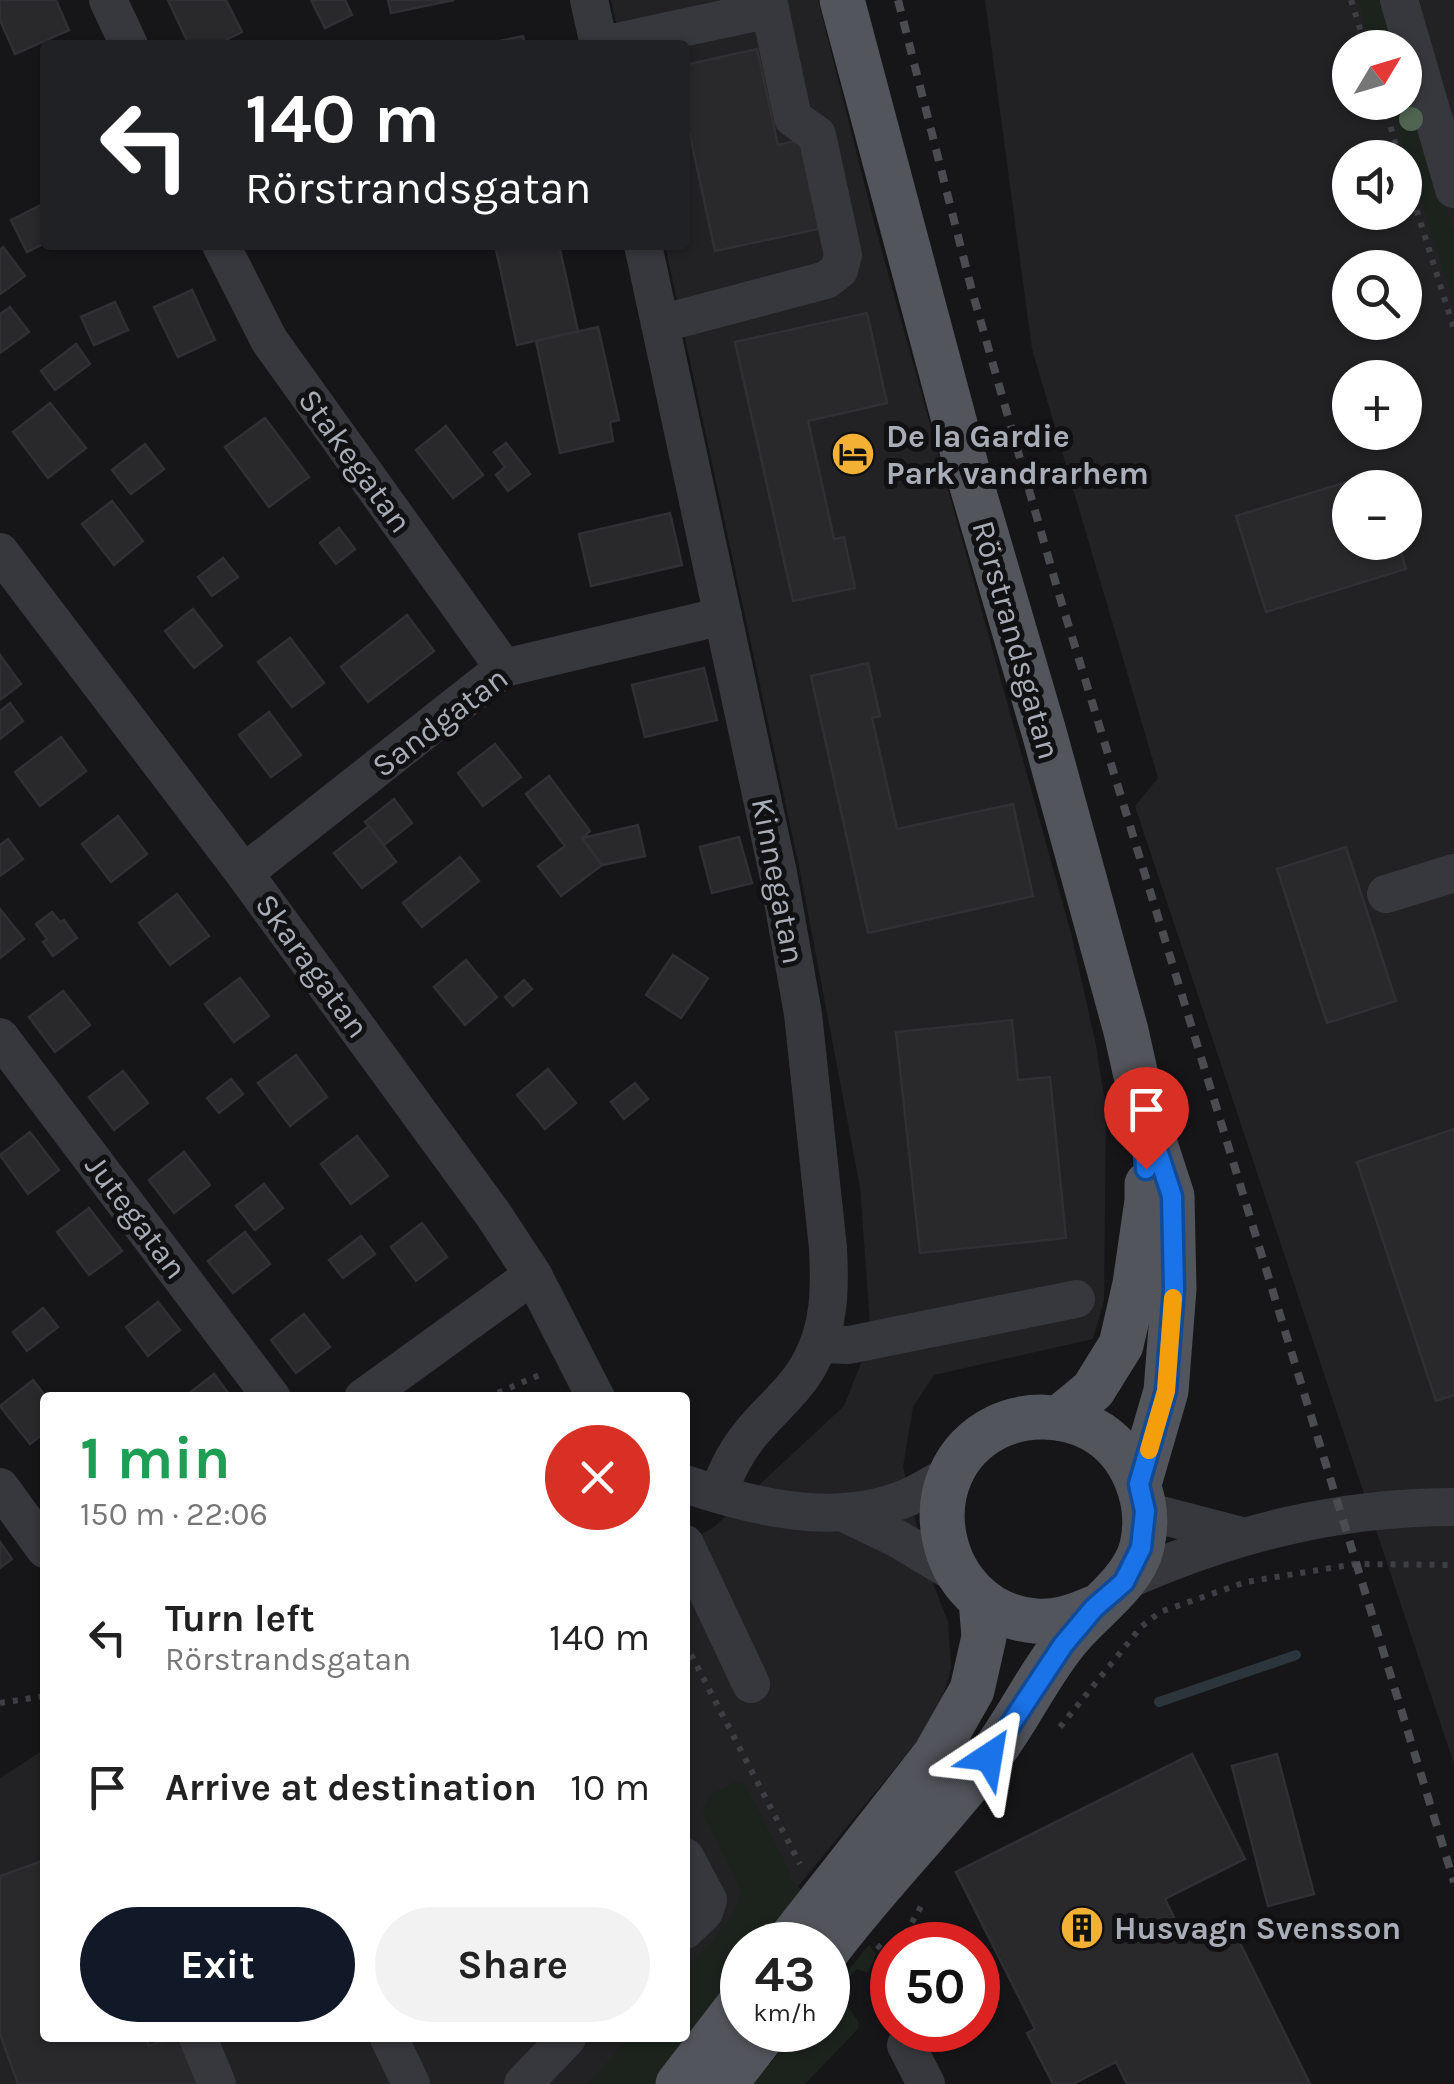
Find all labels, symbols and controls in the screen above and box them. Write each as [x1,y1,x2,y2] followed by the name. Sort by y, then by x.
[1332,30,1422,120] north arrow
[1332,30,1422,560] map controls
[245,78,440,160] text: 140 m
[80,80,210,210] icon: left
[1332,140,1422,230] button: sound
[245,162,592,214] text: Rörstrandsgatan
[1332,250,1422,340] button: search
[1332,360,1422,450] button: +
[291,382,419,540] street label: Stakegatan
[886,418,1149,492] place label: De la Gardie Park vandrarhem
[830,431,876,477] hotel icon: De la Gardie Park vandrarhem
[1332,470,1422,560] button: −
[964,516,1068,764] street label: Rörstrandsgatan
[365,659,515,785] street label: Sandgatan
[744,795,812,967] street label: Kinnegatan
[247,887,377,1045] street label: Skaragatan
[1104,1067,1189,1170] pin
[1119,1082,1174,1137] icon: arrive
[77,1148,195,1286] street label: Jutegatan
[80,1423,231,1493] text: 1 min
[545,1425,650,1530] button: close
[80,1496,268,1533] text: 150 m · 22:06
[165,1596,315,1641] text: Turn left
[80,1610,135,1665] icon: left
[549,1615,650,1660] text: 140 m
[165,1641,411,1678] text: Rörstrandsgatan
[937,1705,1041,1809] position arrow
[80,1760,135,1815] icon: arrive
[165,1765,537,1810] text: Arrive at destination
[570,1765,650,1810] text: 10 m
[1059,1905,1105,1951] building icon: Husvagn Svensson
[80,1907,355,2022] button: Exit
[375,1907,650,2022] button: Share
[1114,1910,1401,1947] place label: Husvagn Svensson
[870,1922,1000,2052] speed limit sign: 50
[755,1945,815,2004] text: 43
[753,1998,817,2027] text: km/h

